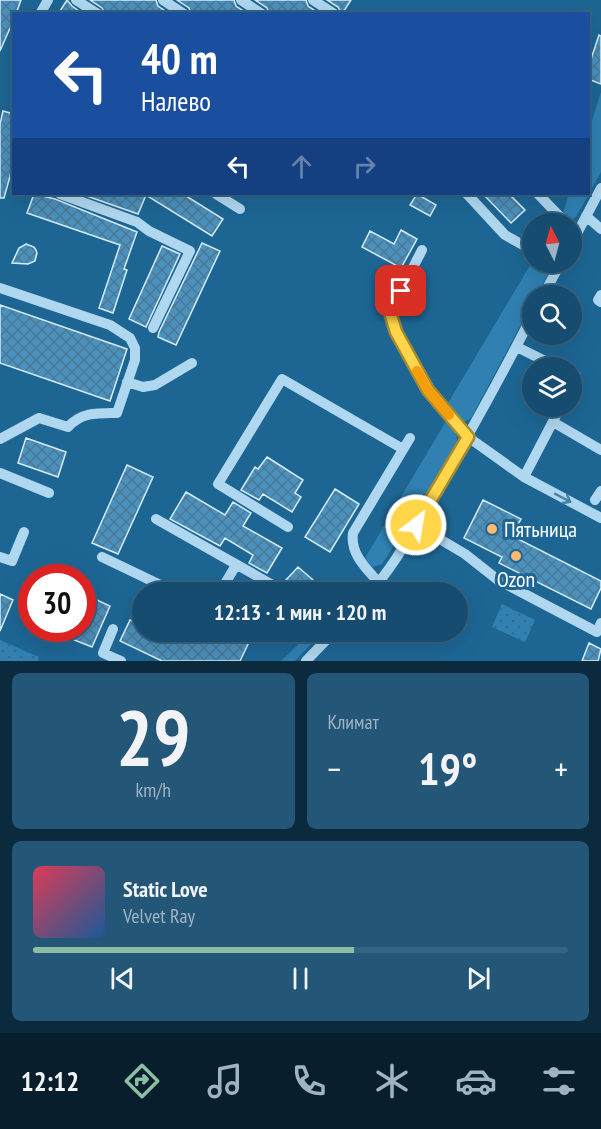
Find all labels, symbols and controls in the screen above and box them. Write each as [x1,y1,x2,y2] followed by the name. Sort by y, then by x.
[141,31,218,86] text: 40 m
[42,36,120,114] icon: left
[141,84,211,118] text: Налево
[222,150,255,183] icon: left
[285,150,318,183] icon: ahead
[348,150,381,183] icon: right
[522,213,582,273] north arrow
[522,213,582,417] map controls
[375,265,426,316] pin
[384,274,417,307] icon: arrive
[522,285,582,345] button: search
[522,357,582,417] button: layers
[384,493,448,557] position arrow
[553,493,571,504] one-way arrow
[504,515,577,543] place label: Пятьница
[485,522,499,536] marker: Пятьница
[509,549,523,563] marker: Ozon
[18,564,96,642] speed limit sign: 30
[497,565,535,593] place label: Ozon
[214,598,386,626] text: 12:13 · 1 мин · 120 m
[116,687,191,788] text: 29
[328,709,379,735] text: Климат
[418,739,477,797] text: 19°
[328,747,341,790] text: −
[554,747,568,790] text: +
[136,777,171,803] text: km/h
[123,875,208,903] text: Static Love
[123,903,195,929] text: Velvet Ray
[106,962,139,995] icon: previous
[284,962,317,995] icon: pause
[462,962,495,995] icon: next
[121,1060,163,1102] icon: directions
[204,1060,246,1102] icon: music
[288,1060,330,1102] icon: phone
[371,1060,413,1102] icon: climate
[455,1060,497,1102] icon: car
[538,1060,580,1102] icon: filters
[21,1064,79,1098] text: 12:12

